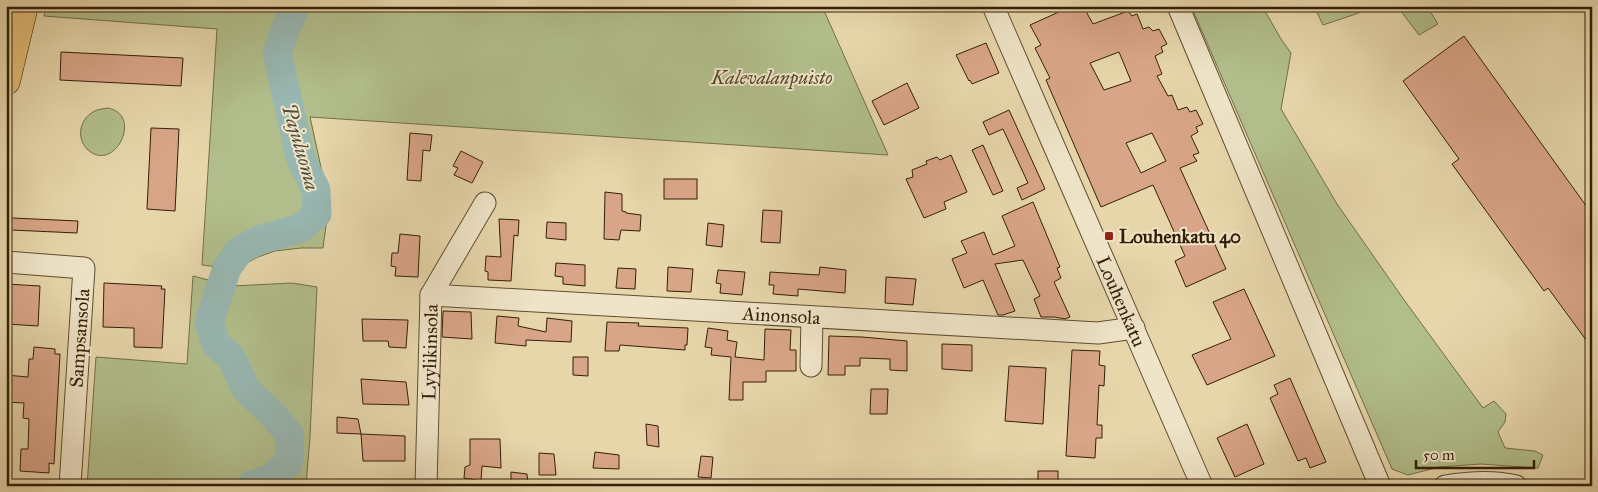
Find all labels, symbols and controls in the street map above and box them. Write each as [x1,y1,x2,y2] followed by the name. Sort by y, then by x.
[711,66,832,90] park label: Kalevalanpuisto
[277,101,325,193] water label: Pajuluoma
[1119,225,1241,249] place label: Louhenkatu 40
[1103,230,1115,242] marker: Louhenkatu 40
[1091,253,1151,350] street label: Louhenkatu
[65,287,95,388] street label: Sampsansola
[741,302,822,329] street label: Ainonsola
[417,303,443,400] street label: Lyylikinsola
[1416,437,1533,469] scale bar
[1423,446,1455,464] text: 50 m

